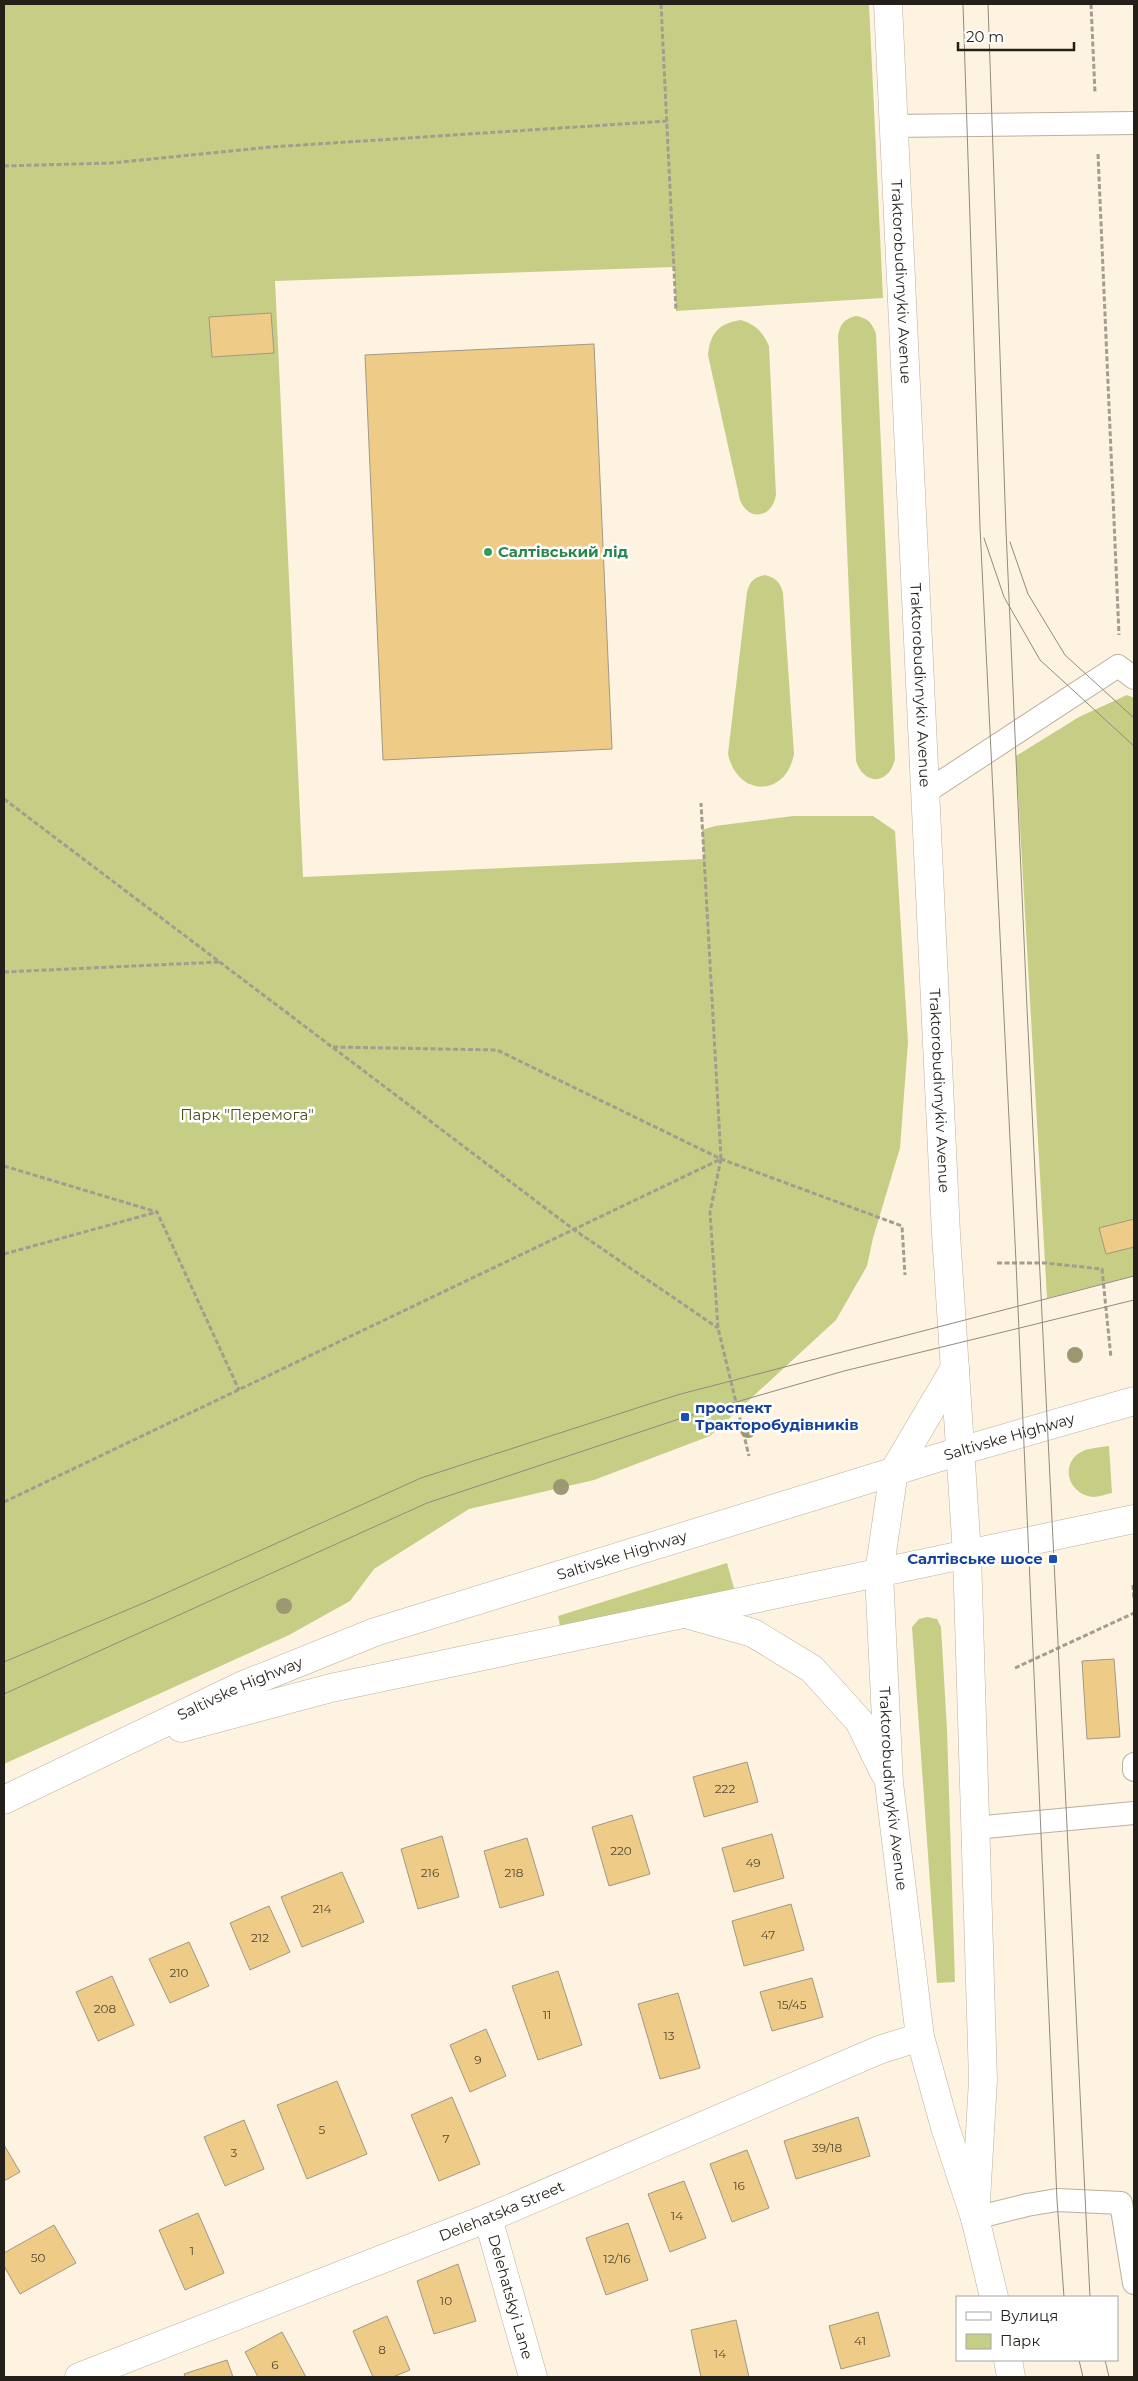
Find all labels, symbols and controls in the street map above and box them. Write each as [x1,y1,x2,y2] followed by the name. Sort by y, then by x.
[958,20,1074,52] scale bar
[966,27,1004,46] text: 20 m
[887,179,916,384] street label: Traktorobudivnykiv Avenue
[498,542,629,561] place label: Салтівський лід
[482,546,494,558] marker: Салтівський лід
[906,583,935,788] street label: Traktorobudivnykiv Avenue
[925,988,954,1193] street label: Traktorobudivnykiv Avenue
[180,1105,314,1124] park label: Парк "Перемога"
[695,1398,859,1434] place label: проспект Тракторобудівників
[941,1408,1078,1464] street label: Saltivske Highway
[679,1411,691,1423] marker: проспект Тракторобудівників
[554,1526,690,1584] street label: Saltivske Highway
[907,1549,1043,1568] place label: Салтівське шосе
[1047,1553,1059,1565] marker: Салтівське шосе
[174,1652,306,1724] street label: Saltivske Highway
[875,1686,912,1891] street label: Traktorobudivnykiv Avenue
[715,1781,735,1796] house number: 222
[610,1843,632,1858] house number: 220
[745,1855,761,1870] house number: 49
[421,1865,439,1880] house number: 216
[505,1865,524,1880] house number: 218
[312,1901,332,1916] house number: 214
[761,1927,775,1942] house number: 47
[251,1930,269,1945] house number: 212
[169,1965,189,1980] house number: 210
[777,1997,807,2012] house number: 15/45
[94,2001,117,2016] house number: 208
[543,2007,551,2022] house number: 11
[663,2028,675,2043] house number: 13
[474,2052,482,2067] house number: 9
[319,2122,326,2137] house number: 5
[442,2131,450,2146] house number: 7
[812,2140,842,2155] house number: 39/18
[231,2145,238,2160] house number: 3
[436,2176,567,2245] street label: Delehatska Street
[733,2178,745,2193] house number: 16
[671,2208,683,2223] house number: 14
[484,2232,537,2361] street label: Delehatskyi Lane
[190,2243,194,2258] house number: 1
[31,2250,45,2265] house number: 50
[603,2251,631,2266] house number: 12/16
[440,2293,452,2308] house number: 10
[956,2296,1118,2361] legend
[1000,2306,1058,2325] text: Вулиця
[1000,2331,1040,2350] text: Парк
[854,2333,866,2348] house number: 41
[378,2342,386,2357] house number: 8
[714,2346,726,2361] house number: 14
[271,2357,279,2372] house number: 6

